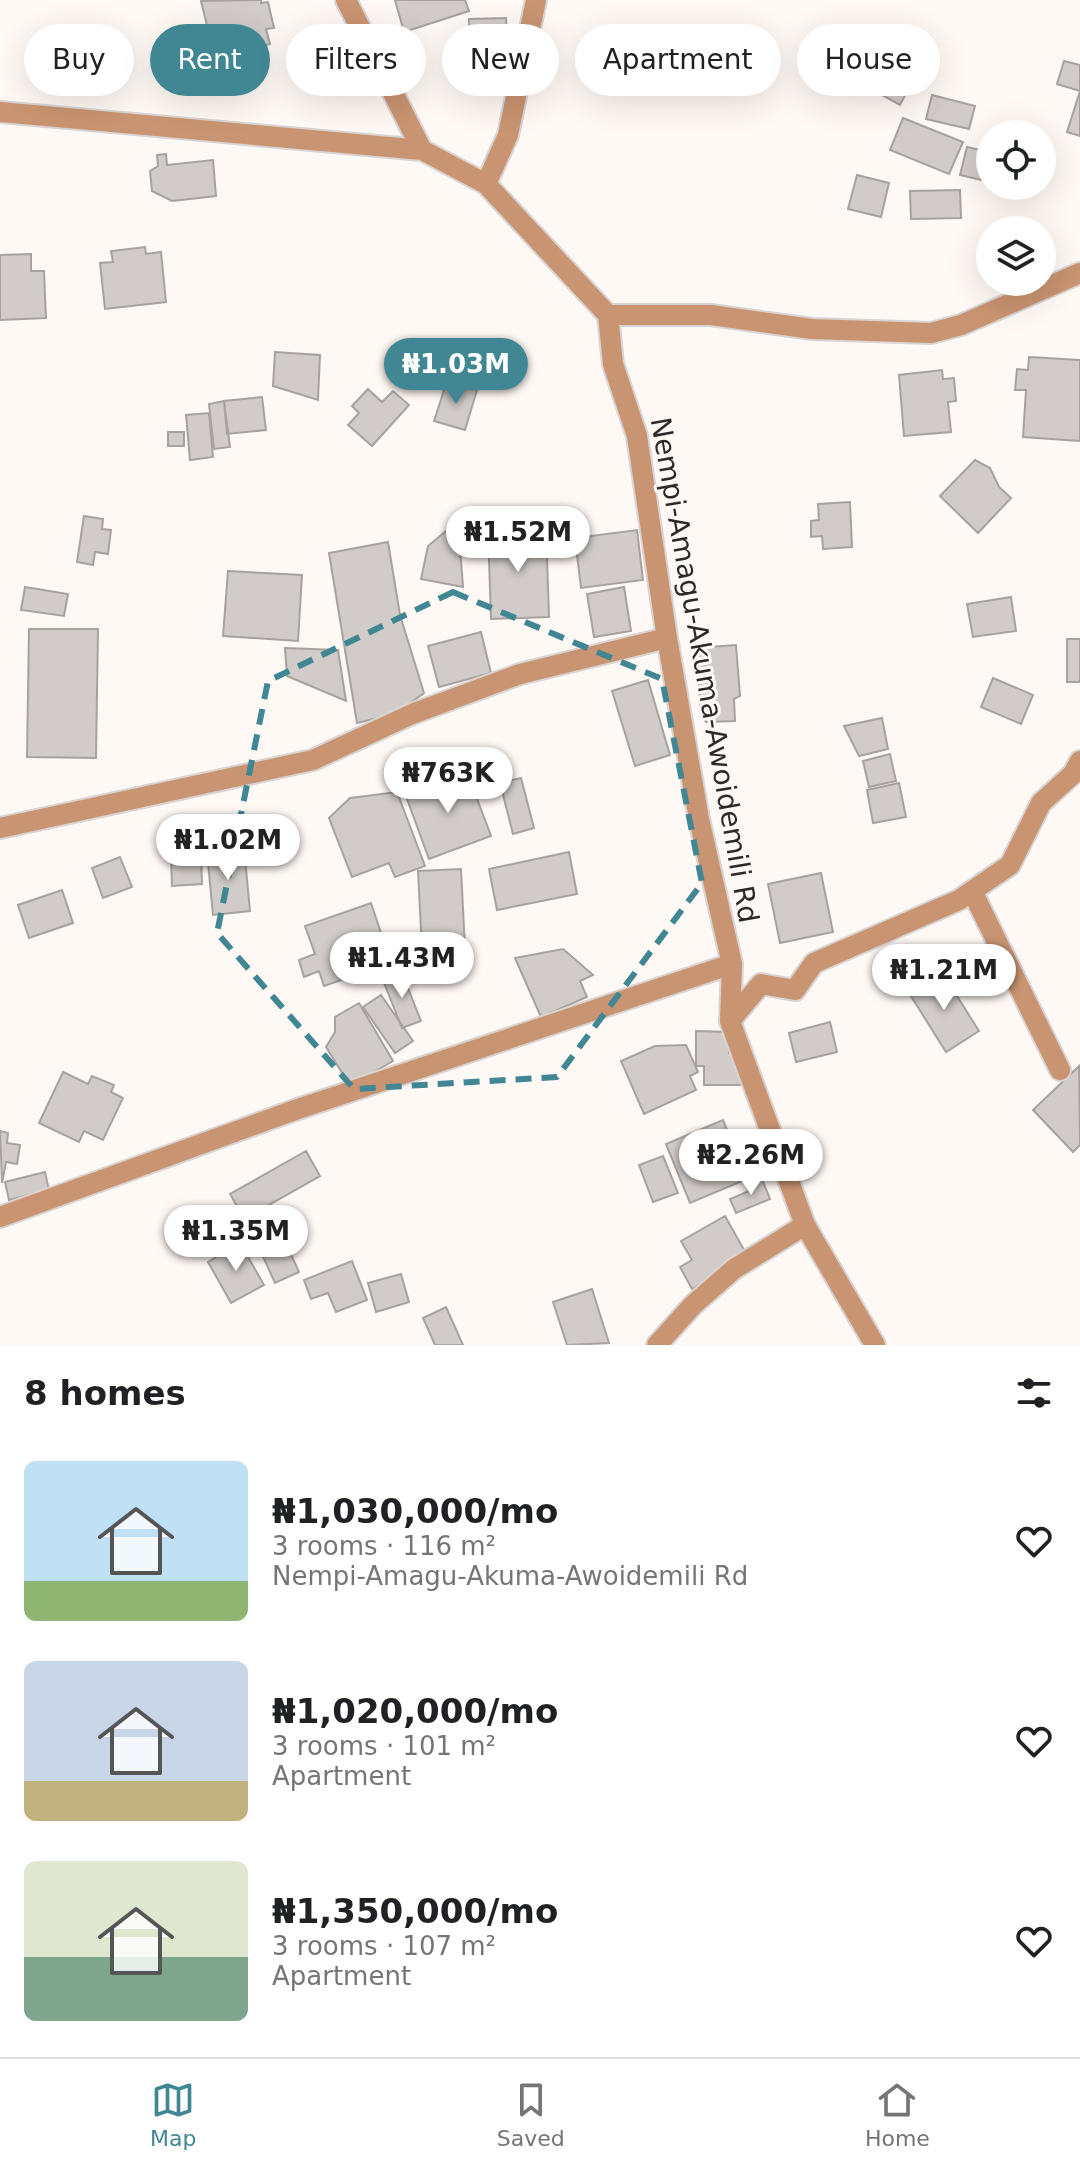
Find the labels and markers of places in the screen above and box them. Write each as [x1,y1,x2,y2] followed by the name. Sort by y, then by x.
[391,338,521,406] pin: ₦1.03M
[453,506,583,574] pin: ₦1.52M
[392,747,504,815] pin: ₦763K
[163,814,293,882] pin: ₦1.02M
[337,932,467,1000] pin: ₦1.43M
[879,944,1009,1012] pin: ₦1.21M
[686,1129,816,1197] pin: ₦2.26M
[171,1205,301,1273] pin: ₦1.35M

